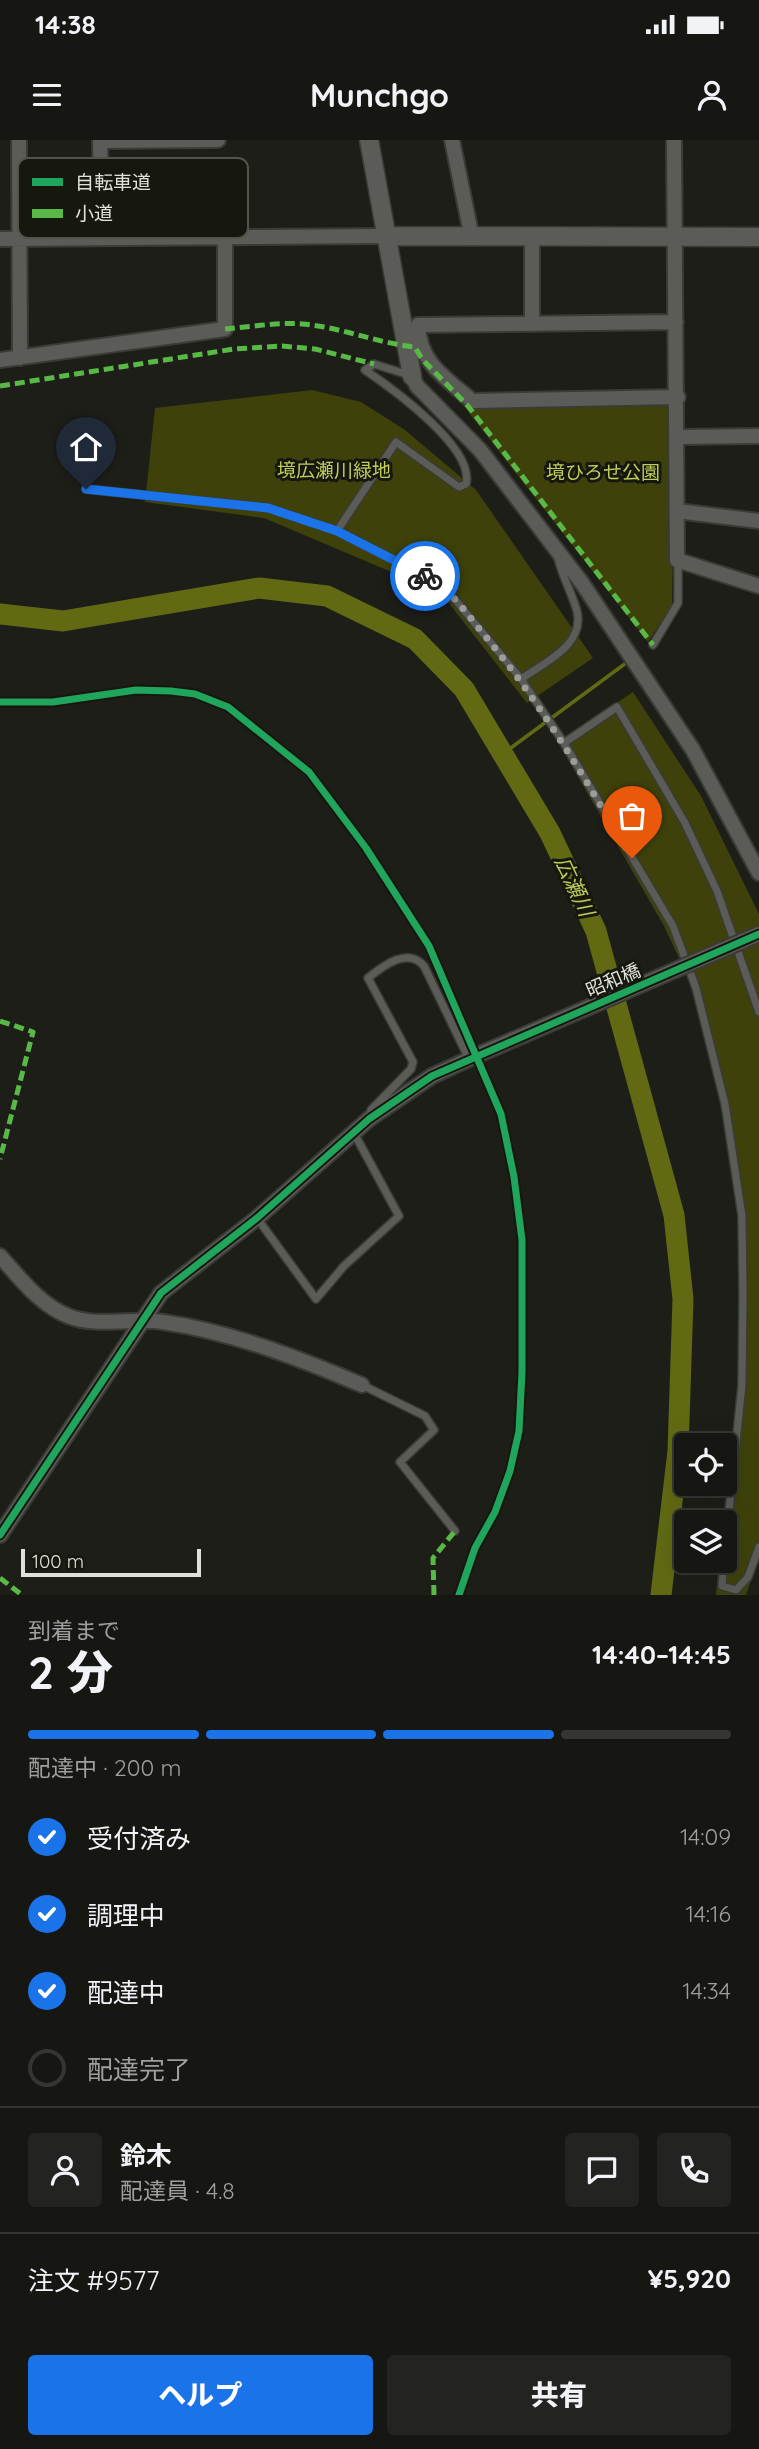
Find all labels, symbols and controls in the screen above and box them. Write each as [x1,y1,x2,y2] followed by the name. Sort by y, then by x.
[35,8,96,41] text: 14:38
[310,75,449,115] text: Munchgo
[28,76,66,114] icon: menu
[693,76,731,114] icon: person
[18,158,248,238] legend
[75,170,151,194] text: 自転車道
[75,201,113,225] text: 小道
[56,417,116,489] pin
[67,428,105,466] icon: home
[277,458,391,482] park label: 境広瀬川緑地
[546,460,660,484] park label: 境ひろせ公園
[390,541,460,611] courier
[406,557,444,595] icon: bike
[602,786,662,858] pin
[613,797,651,835] icon: bag
[550,852,601,922] water label: 広瀬川
[582,958,644,1002] street label: 昭和橋
[674,1433,737,1573] map controls
[674,1433,737,1496] button: locate
[674,1510,737,1573] button: layers
[21,1546,201,1578] scale bar
[32,1549,84,1573] text: 100 m
[28,1616,120,1645] text: 到着まで
[592,1638,731,1671] text: 14:40–14:45
[28,1643,113,1701] text: 2 分
[28,1753,181,1782] text: 配達中 · 200 m
[28,1818,66,1856] icon: check
[87,1822,191,1855] text: 受付済み
[680,1822,731,1851] text: 14:09
[28,1895,66,1933] icon: check
[87,1899,165,1932] text: 調理中
[686,1899,731,1928] text: 14:16
[28,1972,66,2010] icon: check
[87,1976,165,2009] text: 配達中
[682,1976,731,2005] text: 14:34
[87,2053,191,2086] text: 配達完了
[28,2133,102,2207] button: person
[565,2133,639,2207] button: chat
[657,2133,731,2207] button: phone
[120,2139,172,2172] text: 鈴木
[120,2176,235,2205] text: 配達員 · 4.8
[648,2262,731,2295] text: ¥5,920
[28,2264,159,2297] text: 注文 #9577
[28,2355,373,2435] button: ヘルプ
[387,2355,731,2435] button: 共有

